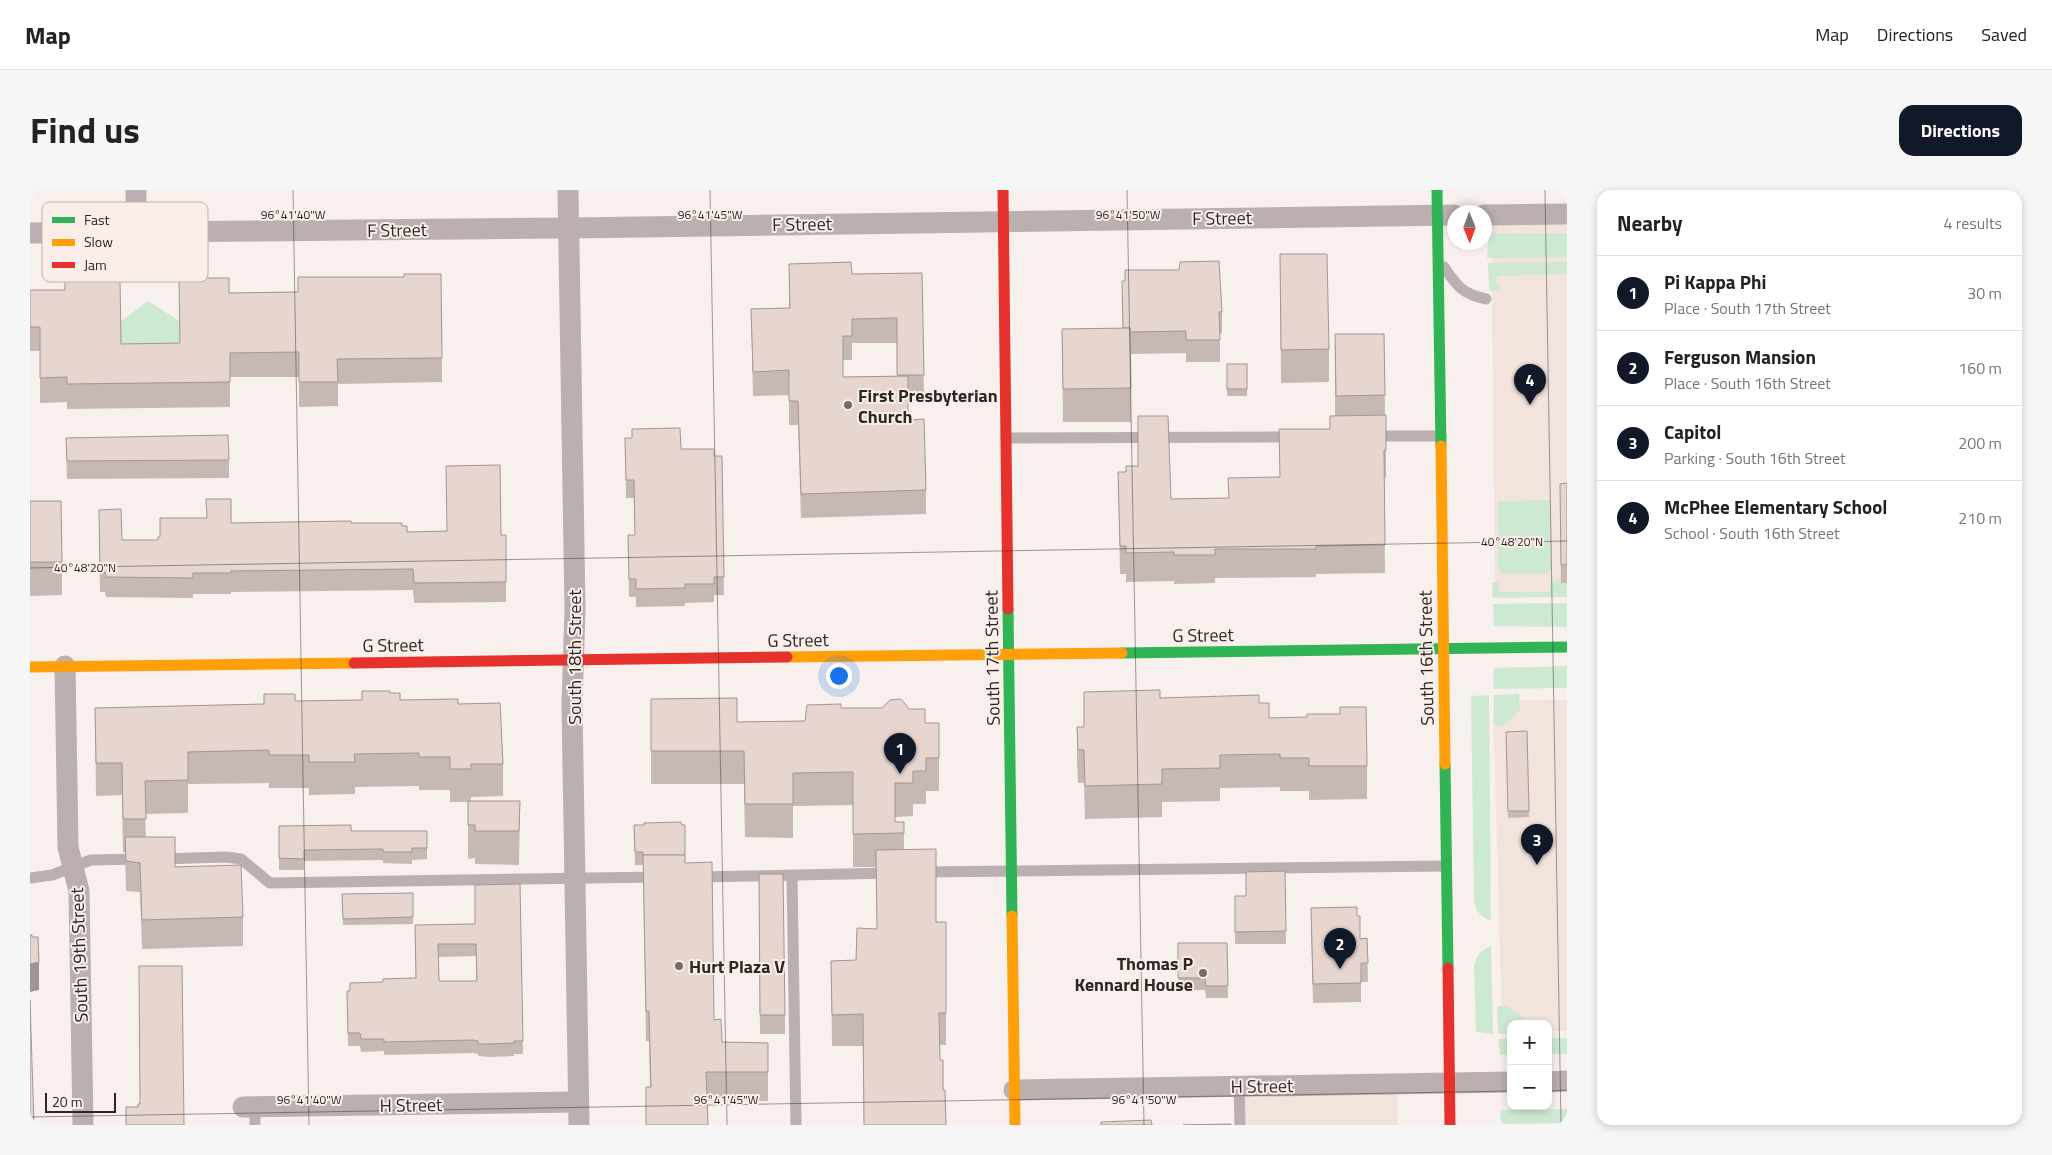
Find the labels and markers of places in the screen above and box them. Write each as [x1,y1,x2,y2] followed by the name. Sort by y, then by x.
[1514,364,1546,405] pin: 4
[858,382,998,430] place label: First Presbyterian Church
[842,399,854,411] marker: First Presbyterian Church
[884,733,916,774] pin: 1
[1521,824,1553,865] pin: 3
[1324,928,1356,969] pin: 2
[1075,950,1193,998] place label: Thomas P Kennard House
[689,953,785,980] place label: Hurt Plaza V
[673,960,685,972] marker: Hurt Plaza V
[1197,967,1209,979] marker: Thomas P Kennard House

